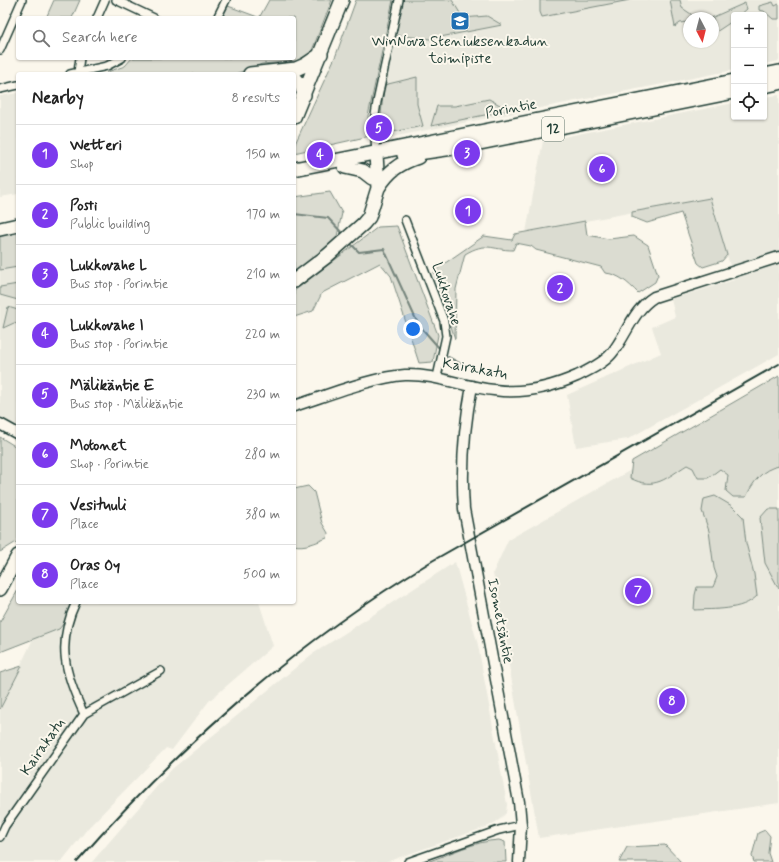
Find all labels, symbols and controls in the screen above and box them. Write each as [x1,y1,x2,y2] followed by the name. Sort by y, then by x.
[449,10,471,32] school or university icon: WinNova Steniuksenkadun toimipiste
[683,12,719,48] north arrow
[731,12,767,120] map controls
[731,12,767,48] button: +
[16,16,296,60] search box
[30,27,52,49] icon: search
[62,28,138,48] text: Search here
[371,32,549,69] place label: WinNova Steniuksenkadun toimipiste
[731,48,767,84] button: −
[731,84,767,120] button: locate
[32,87,84,109] text: Nearby
[232,90,280,107] text: 8 results
[484,94,538,124] street label: Porintie
[366,113,392,143] pin: 5
[542,117,564,141] road number: 12
[70,136,122,156] text: Wetteri
[454,138,480,168] pin: 3
[307,140,333,170] pin: 4
[42,146,48,163] text: 1
[246,146,280,163] text: 150 m
[589,154,615,184] pin: 6
[70,156,94,173] text: Shop
[70,196,97,216] text: Posti
[455,196,481,226] pin: 1
[42,206,48,223] text: 2
[246,206,280,223] text: 170 m
[70,216,150,233] text: Public building
[70,256,147,276] text: Lukkovahe L
[426,260,466,328] street label: Lukkovahe
[42,266,48,283] text: 3
[246,266,280,283] text: 210 m
[547,273,573,303] pin: 2
[70,276,168,293] text: Bus stop · Porintie
[70,316,144,336] text: Lukkovahe I
[403,319,423,339] your location
[41,326,49,343] text: 4
[245,326,280,343] text: 220 m
[70,336,168,353] text: Bus stop · Porintie
[441,353,510,385] street label: Kairakatu
[70,376,154,396] text: Mälikäntie E
[41,386,49,403] text: 5
[246,386,280,403] text: 230 m
[70,396,183,413] text: Bus stop · Mälikäntie
[70,436,127,456] text: Motonet
[42,446,48,463] text: 6
[245,446,280,463] text: 280 m
[70,456,149,473] text: Shop · Porintie
[70,496,126,516] text: Vesituuli
[41,506,49,523] text: 7
[245,506,280,523] text: 380 m
[70,516,99,533] text: Place
[70,556,120,576] text: Oras Oy
[41,566,49,583] text: 8
[243,566,280,583] text: 500 m
[70,576,99,593] text: Place
[625,576,651,606] pin: 7
[482,577,518,665] street label: Isometsäntie
[659,686,685,716] pin: 8
[16,714,70,780] street label: Kairakatu

